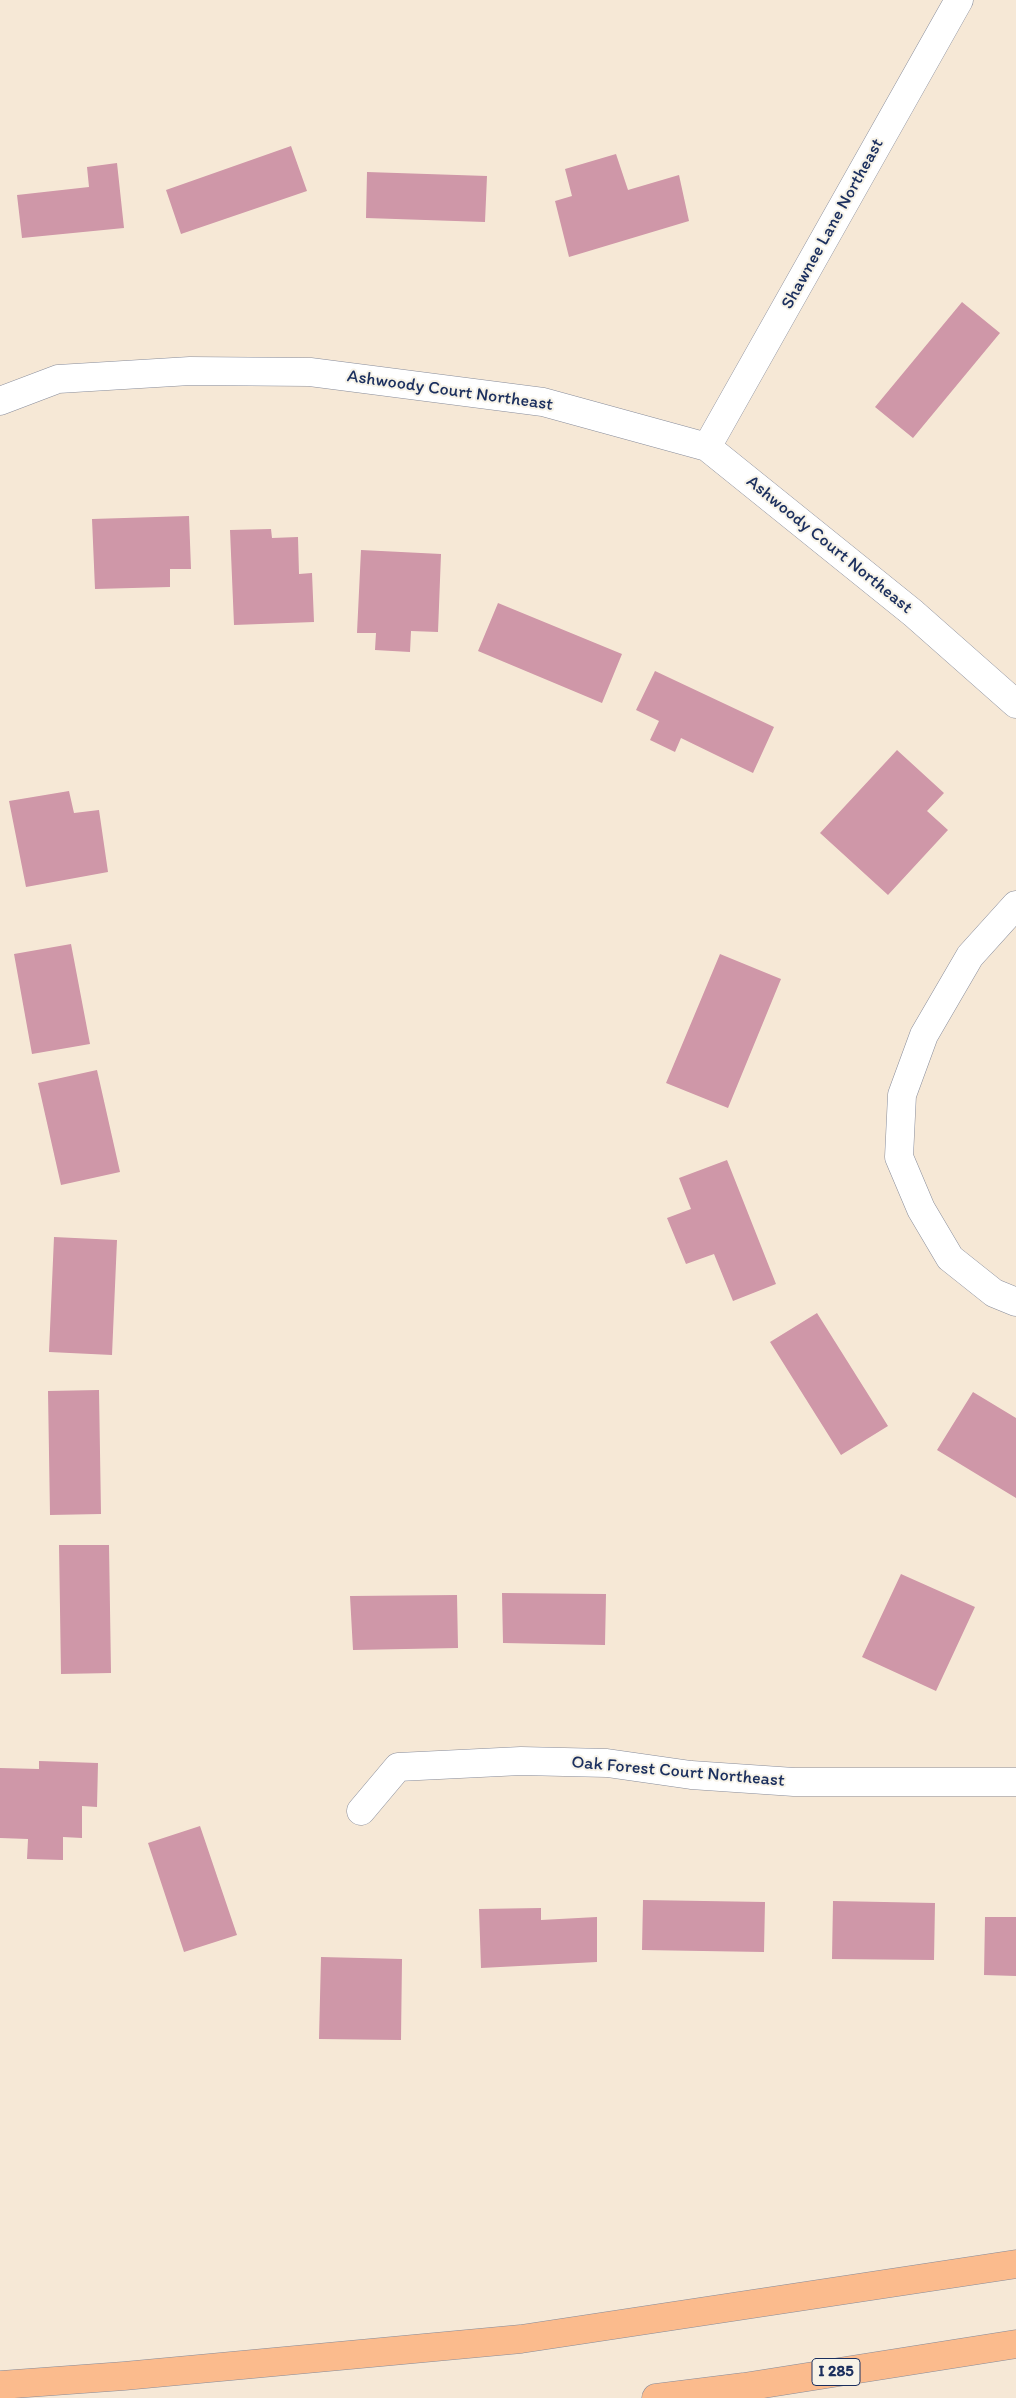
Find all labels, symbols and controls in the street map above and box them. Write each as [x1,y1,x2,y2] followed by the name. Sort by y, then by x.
[777,135,889,313] street label: Shawnee Lane Northeast
[346,366,554,416] street label: Ashwoody Court Northeast
[741,471,917,619] street label: Ashwoody Court Northeast
[570,1752,786,1792] street label: Oak Forest Court Northeast
[812,2358,860,2386] road number: I 285

